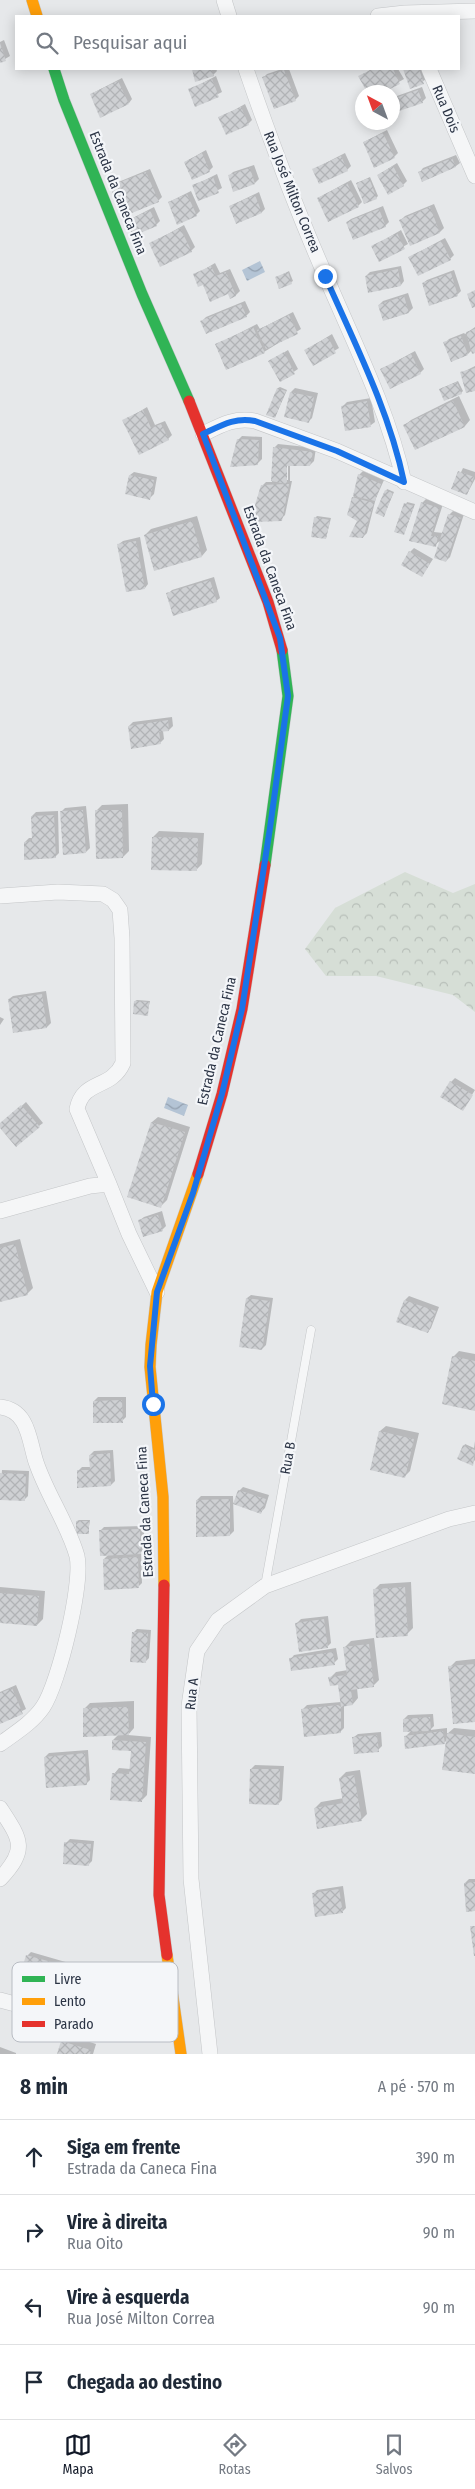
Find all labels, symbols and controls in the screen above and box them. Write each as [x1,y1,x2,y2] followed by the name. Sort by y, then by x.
[15,15,460,70] search box
[33,29,61,57] icon: search
[73,31,187,54] text: Pesquisar aqui
[428,83,464,135] street label: Rua Dois
[355,85,400,130] north arrow
[86,129,151,257] street label: Estrada da Caneca Fina
[260,129,324,255] street label: Rua José Milton Correa
[314,265,337,288] route end
[240,503,300,633] street label: Estrada da Caneca Fina
[194,975,240,1107] street label: Estrada da Caneca Fina
[142,1393,165,1416] route start
[277,1440,299,1476] street label: Rua B
[133,1446,157,1578] street label: Estrada da Caneca Fina
[182,1676,202,1711] street label: Rua A
[12,1962,178,2042] legend
[54,1971,81,1988] text: Livre
[54,1993,86,2010] text: Lento
[54,2016,94,2033] text: Parado
[20,2074,68,2100] text: 8 min
[378,2077,455,2096] text: A pé · 570 m
[67,2136,181,2159] text: Siga em frente
[20,2143,48,2171] icon: ahead
[416,2148,455,2167] text: 390 m
[67,2159,217,2178] text: Estrada da Caneca Fina
[67,2211,168,2234] text: Vire à direita
[20,2218,48,2246] icon: right
[423,2223,455,2242] text: 90 m
[67,2234,123,2253] text: Rua Oito
[67,2286,189,2309] text: Vire à esquerda
[20,2293,48,2321] icon: left
[423,2298,455,2317] text: 90 m
[67,2309,215,2328] text: Rua José Milton Correa
[20,2368,48,2396] icon: arrive
[67,2371,222,2394] text: Chegada ao destino
[63,2431,94,2478] tab: Mapa
[219,2431,251,2478] tab: Rotas
[376,2431,412,2478] tab: Salvos

